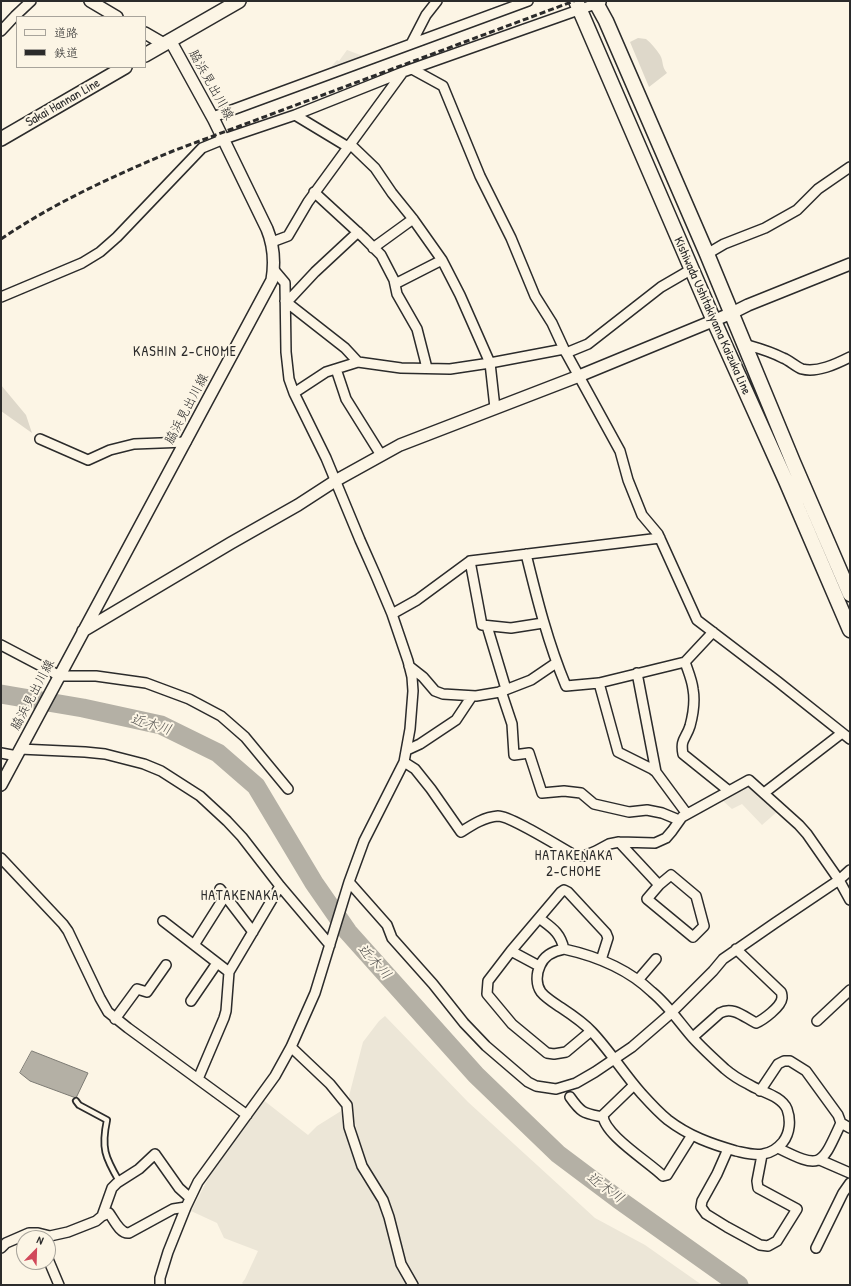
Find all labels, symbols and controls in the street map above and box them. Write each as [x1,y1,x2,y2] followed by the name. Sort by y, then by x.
[16,16,146,68] legend
[54,24,78,41] text: 道路
[54,44,78,61] text: 鉄道
[185,47,237,123] street label: 脇浜見出川線
[23,75,103,131] street label: Sakai Hannan Line
[670,235,754,397] street label: Kishiwada Ushitakiyama Kaizuka Line
[133,344,237,360] district label: KASHIN 2-CHOME
[162,371,212,447] street label: 脇浜見出川線
[8,657,58,733] street label: 脇浜見出川線
[128,711,174,739] water label: 近木川
[535,848,613,880] district label: HATAKENAKA 2-CHOME
[201,888,279,904] district label: HATAKENAKA
[354,941,394,983] water label: 近木川
[583,1169,627,1207] water label: 近木川
[16,1230,56,1270] north arrow
[35,1232,46,1247] text: N

